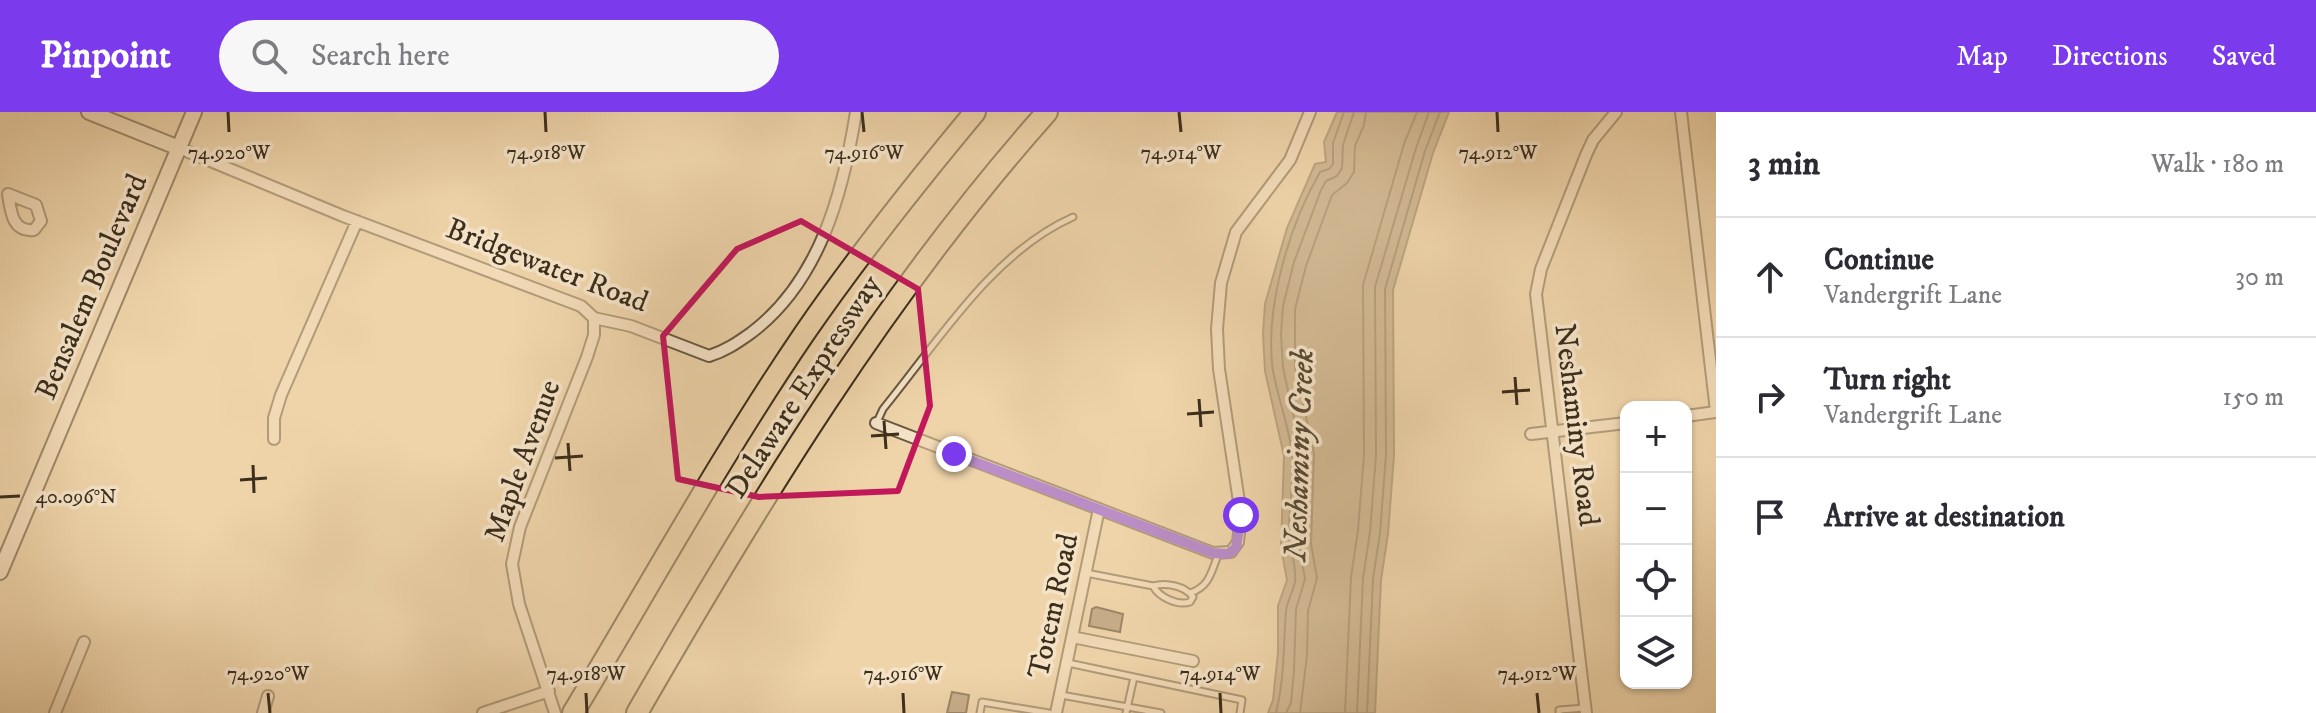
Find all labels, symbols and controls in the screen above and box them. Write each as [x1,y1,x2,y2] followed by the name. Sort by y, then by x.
[219,20,779,92] search box
[40,32,171,80] text: Pinpoint
[247,34,291,78] icon: search
[311,38,450,75] text: Search here
[1956,39,2008,74] text: Map
[2052,39,2168,74] text: Directions
[2212,39,2276,74] text: Saved
[188,141,271,166] text: 74.920°W
[507,141,586,166] text: 74.918°W
[824,141,904,166] text: 74.916°W
[1141,141,1222,166] text: 74.914°W
[1459,141,1538,166] text: 74.912°W
[1748,143,1820,185] text: 3 min
[2151,148,2284,181] text: Walk · 180 m
[28,169,156,405] street label: Bensalem Boulevard
[441,211,653,322] street label: Bridgewater Road
[1824,242,1934,279] text: Continue
[1748,255,1792,299] icon: ahead
[2235,261,2284,294] text: 30 m
[718,268,890,506] street label: Delaware Expressway
[1824,279,2002,312] text: Vandergrift Lane
[1545,322,1607,528] street label: Neshaminy Road
[1276,348,1324,564] water label: Neshaminy Creek
[1824,362,1951,399] text: Turn right
[477,375,569,547] street label: Maple Avenue
[1748,375,1792,419] icon: right
[2223,381,2284,414] text: 150 m
[1824,399,2002,432] text: Vandergrift Lane
[1620,401,1692,689] map controls
[1620,401,1692,473] button: +
[936,436,972,472] route end
[1620,473,1692,545] button: −
[36,485,116,510] text: 40.096°N
[1748,495,1792,539] icon: arrive
[1223,497,1259,533] route start
[1824,499,2065,536] text: Arrive at destination
[1021,530,1087,682] street label: Totem Road
[1620,545,1692,617] button: locate
[1620,617,1692,689] button: layers
[227,662,310,687] text: 74.920°W
[547,662,626,687] text: 74.918°W
[863,662,943,687] text: 74.916°W
[1180,662,1261,687] text: 74.914°W
[1498,662,1577,687] text: 74.912°W

